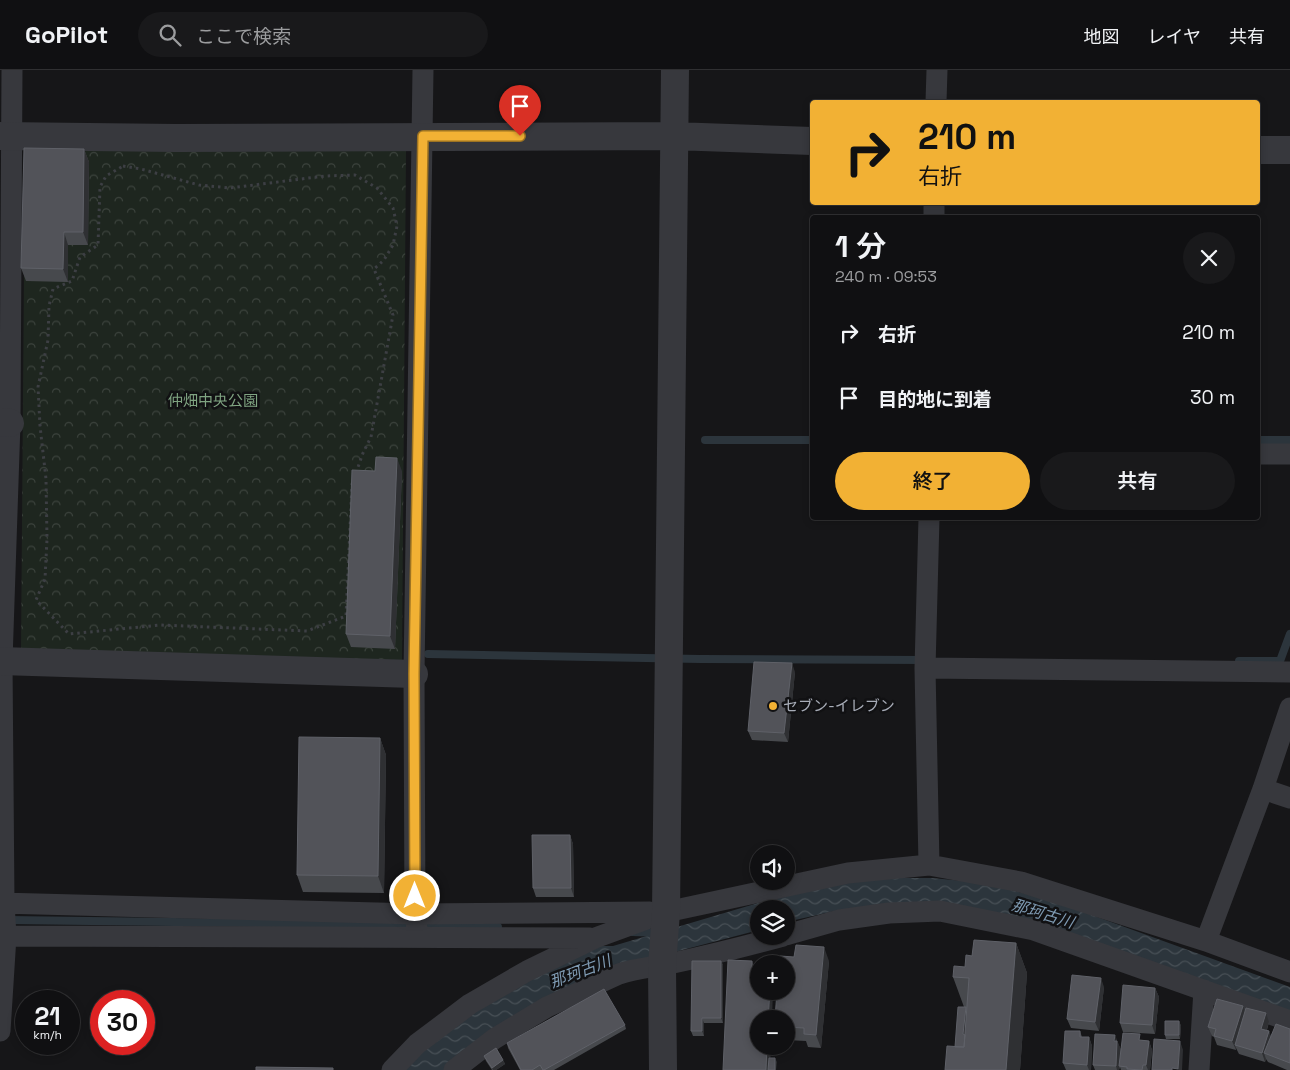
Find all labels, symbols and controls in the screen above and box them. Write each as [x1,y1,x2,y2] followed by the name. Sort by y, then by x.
[138,12,488,57] search box
[25,19,108,50] text: GoPilot
[156,21,184,49] icon: search
[196,24,291,49] text: ここで検索
[1084,25,1120,48] text: 地図
[1148,25,1201,48] text: レイヤ
[1229,25,1265,48] text: 共有
[499,85,541,136] pin
[506,92,534,120] icon: arrive
[918,115,1016,159] text: 210 m
[835,120,900,185] icon: right
[918,162,962,190] text: 右折
[835,227,886,266] text: 1 分
[1183,232,1235,284] button: close
[835,266,937,287] text: 240 m · 09:53
[835,319,863,347] icon: right
[1182,320,1235,345] text: 210 m
[878,322,916,347] text: 右折
[835,384,863,412] icon: arrive
[1190,385,1235,410] text: 30 m
[878,387,992,412] text: 目的地に到着
[168,391,258,410] park label: 仲畑中央公園
[835,452,1030,510] button: 終了
[1040,452,1235,510] button: 共有
[783,696,895,715] place label: セブン-イレブン
[767,700,779,712] marker: セブン-イレブン
[750,845,795,1055] map controls
[750,845,795,890] button: sound
[388,869,440,921] position arrow
[1009,894,1078,933] water label: 那珂古川
[750,900,795,945] button: layers
[547,949,616,993] water label: 那珂古川
[750,955,795,1000] button: +
[90,990,155,1055] speed limit sign: 30
[34,1000,61,1032] text: 21
[750,1010,795,1055] button: −
[33,1027,62,1043] text: km/h

